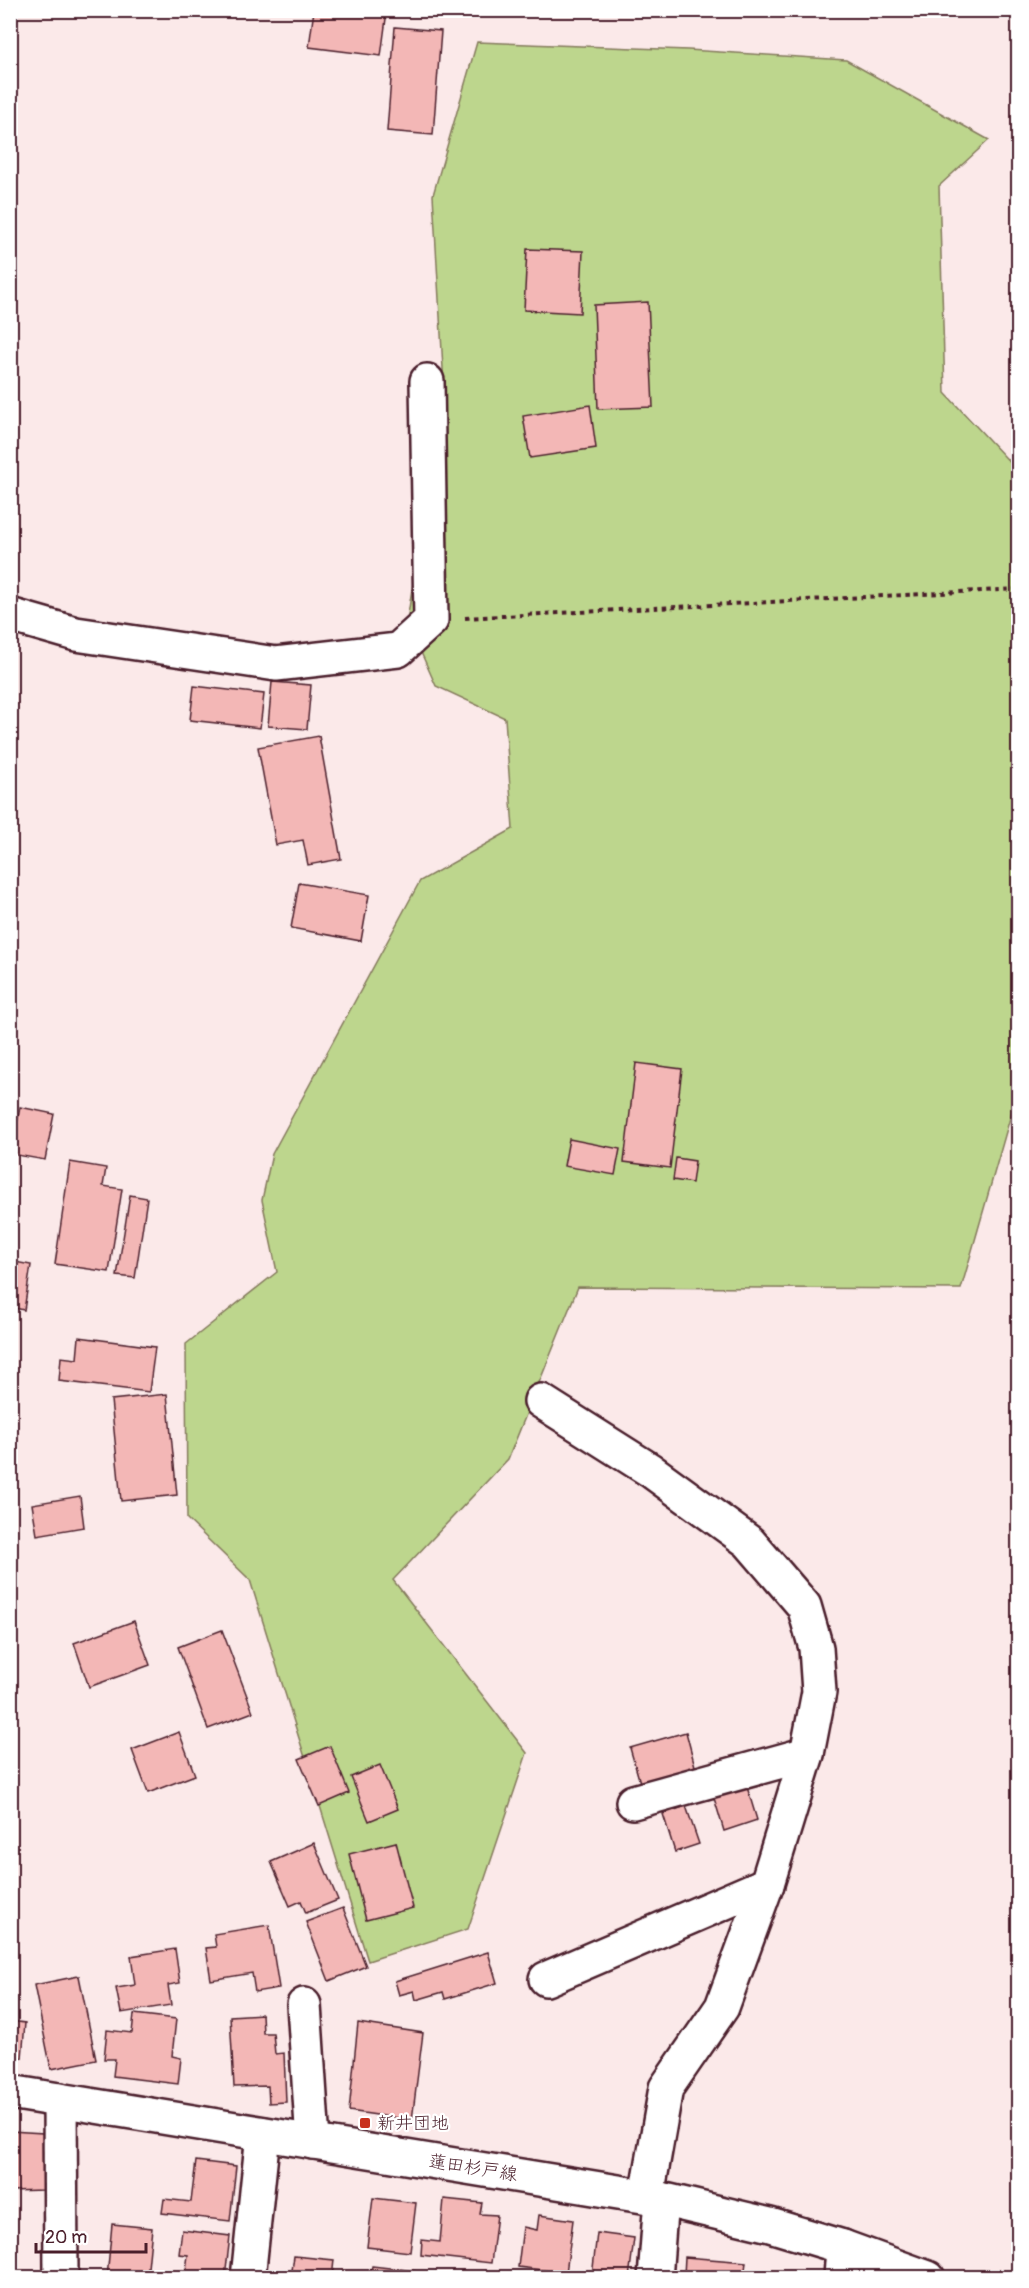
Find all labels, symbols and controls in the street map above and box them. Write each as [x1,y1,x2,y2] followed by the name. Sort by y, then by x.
[377,2112,449,2135] place label: 新井団地
[358,2116,372,2130] marker: 新井団地
[427,2150,519,2186] street label: 蓮田杉戸線
[36,2216,146,2254] scale bar
[45,2226,87,2249] text: 20 m

